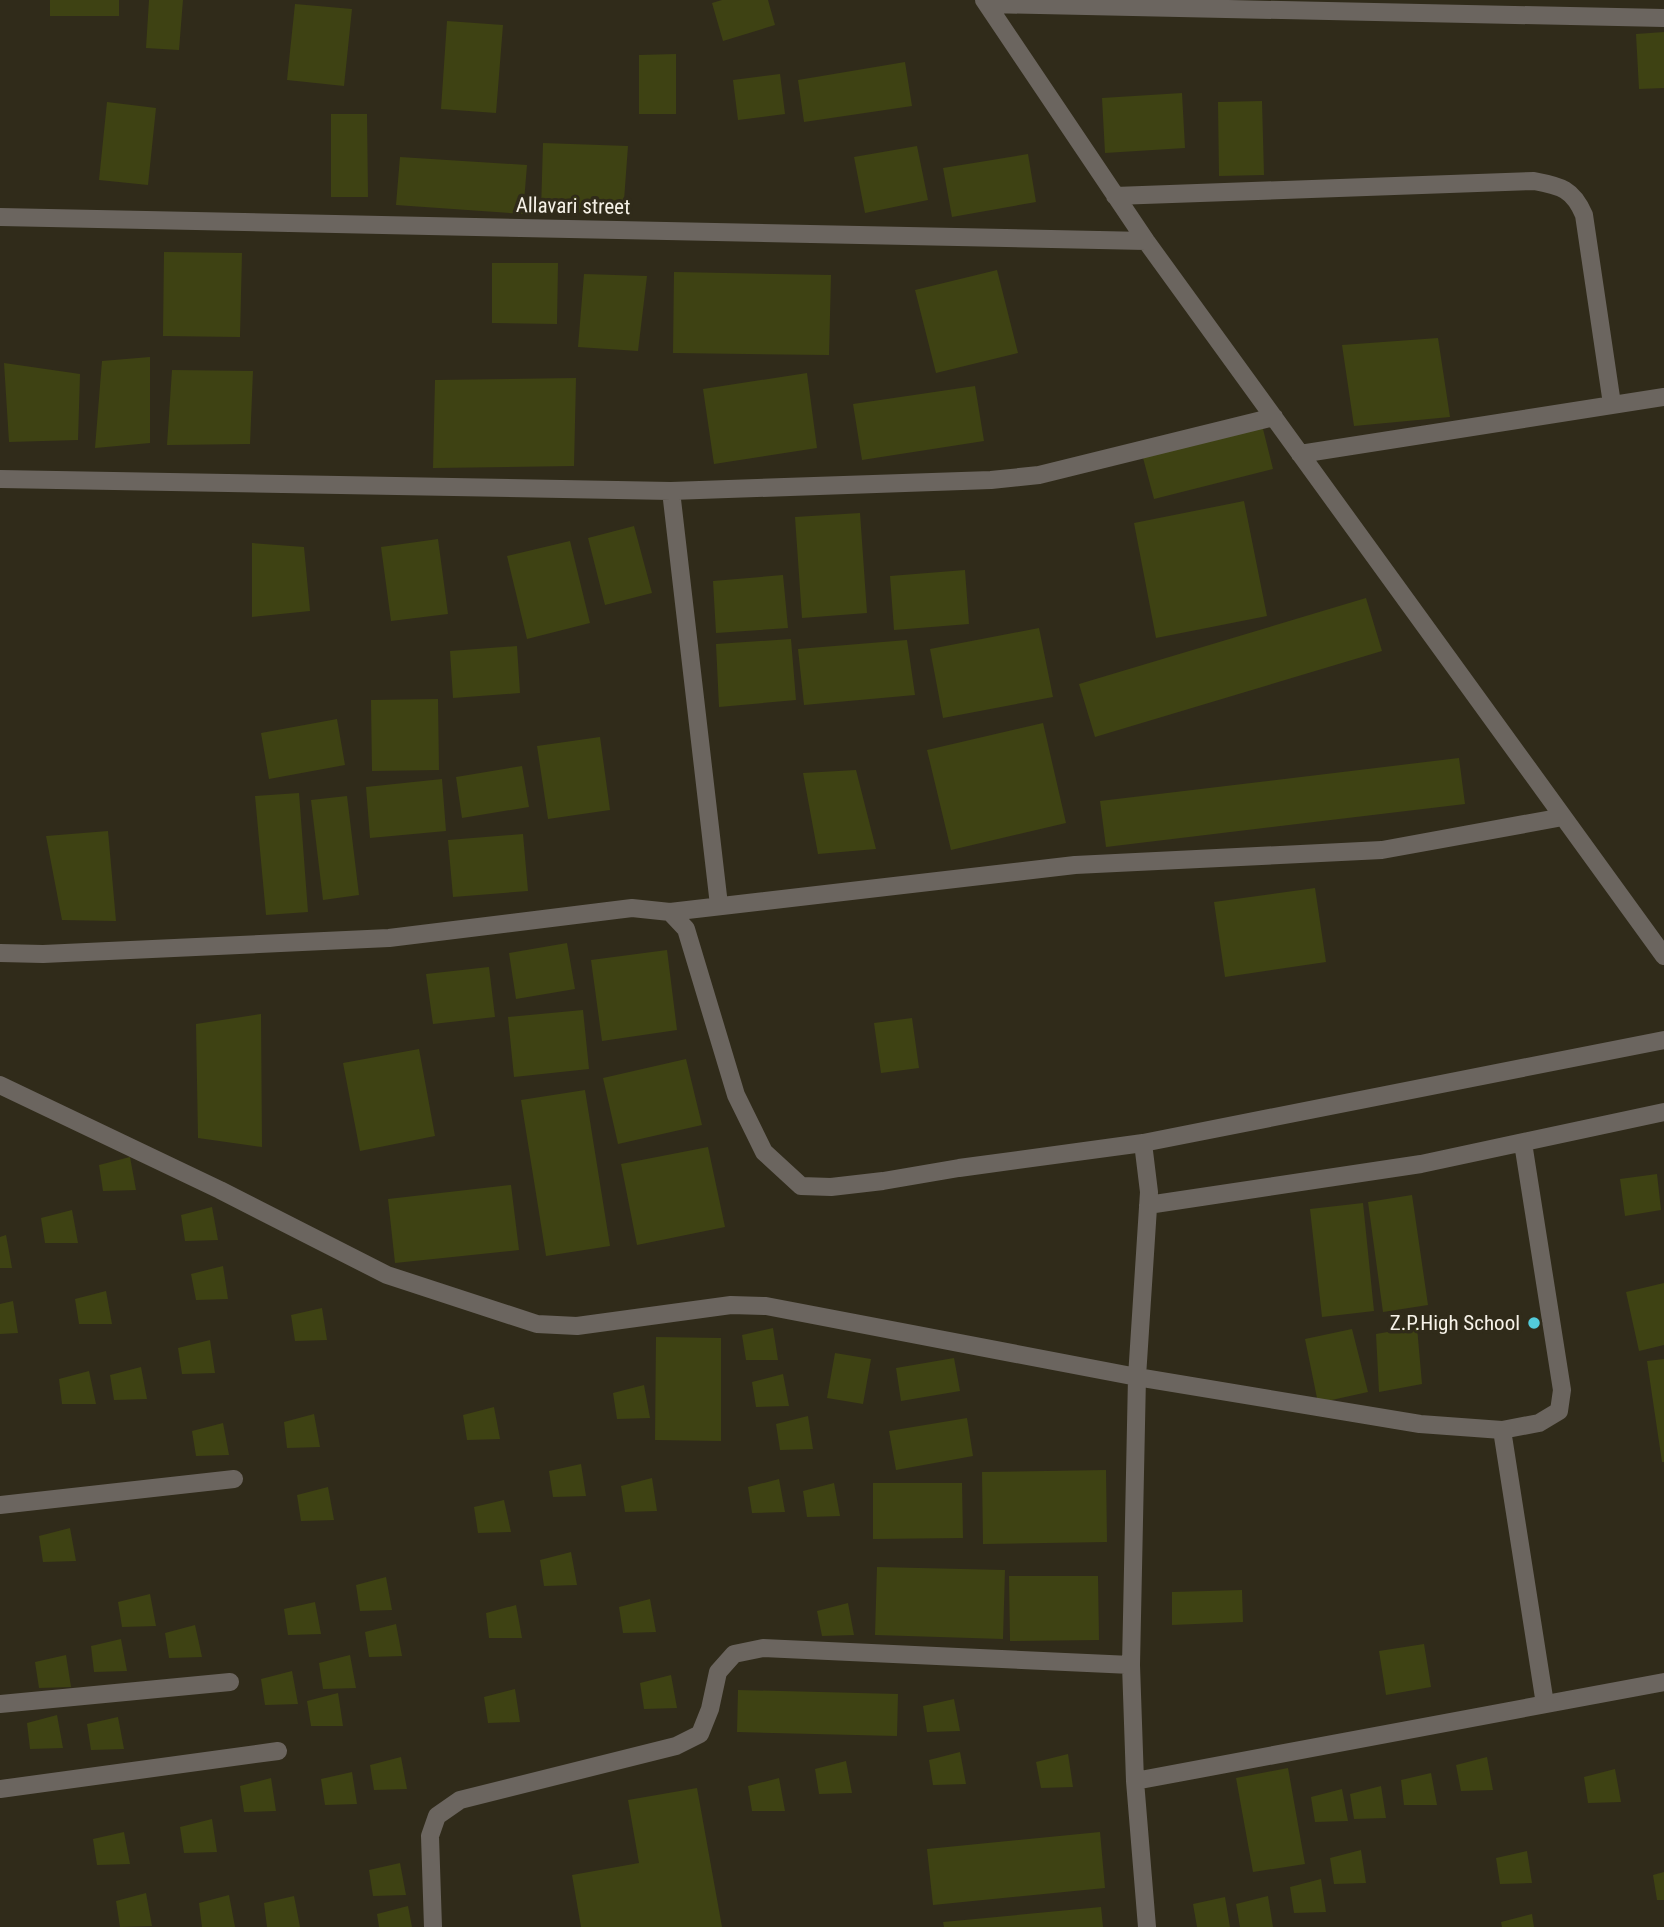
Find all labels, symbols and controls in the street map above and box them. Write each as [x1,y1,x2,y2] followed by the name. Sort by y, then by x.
[516,193,630,219] street label: Allavari street
[1390,1311,1520,1335] place label: Z.P.High School
[1526,1315,1542,1331] marker: Z.P.High School

